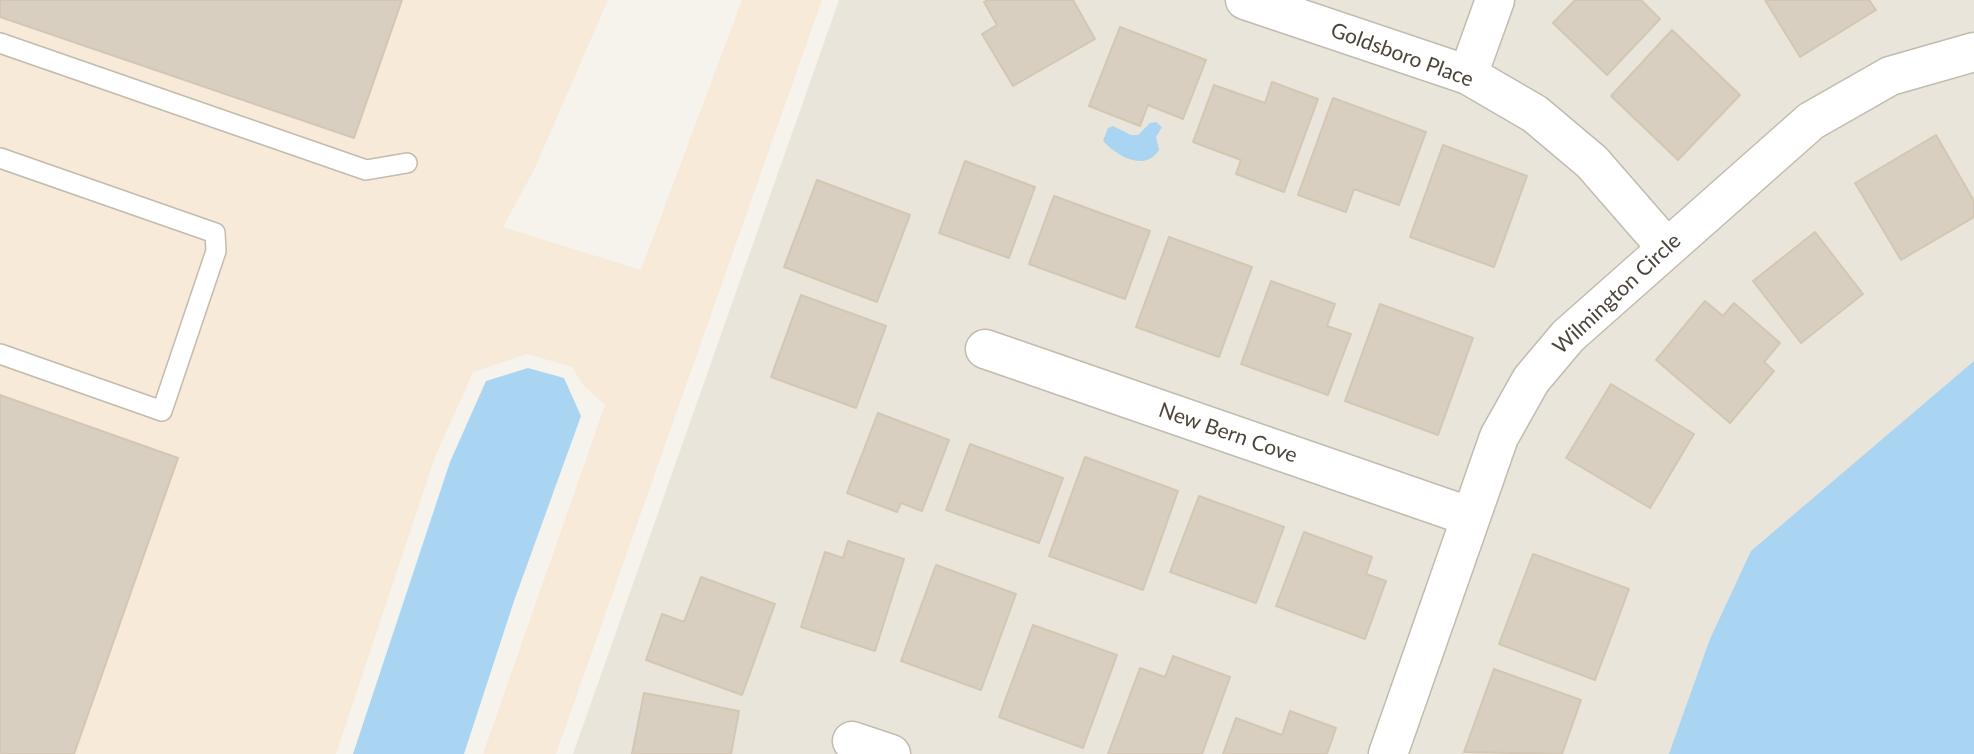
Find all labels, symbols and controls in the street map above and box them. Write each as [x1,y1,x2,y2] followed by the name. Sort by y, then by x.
[1327,18,1477,92] street label: Goldsboro Place
[1548,228,1686,360] street label: Wilmington Circle
[1155,398,1301,468] street label: New Bern Cove

